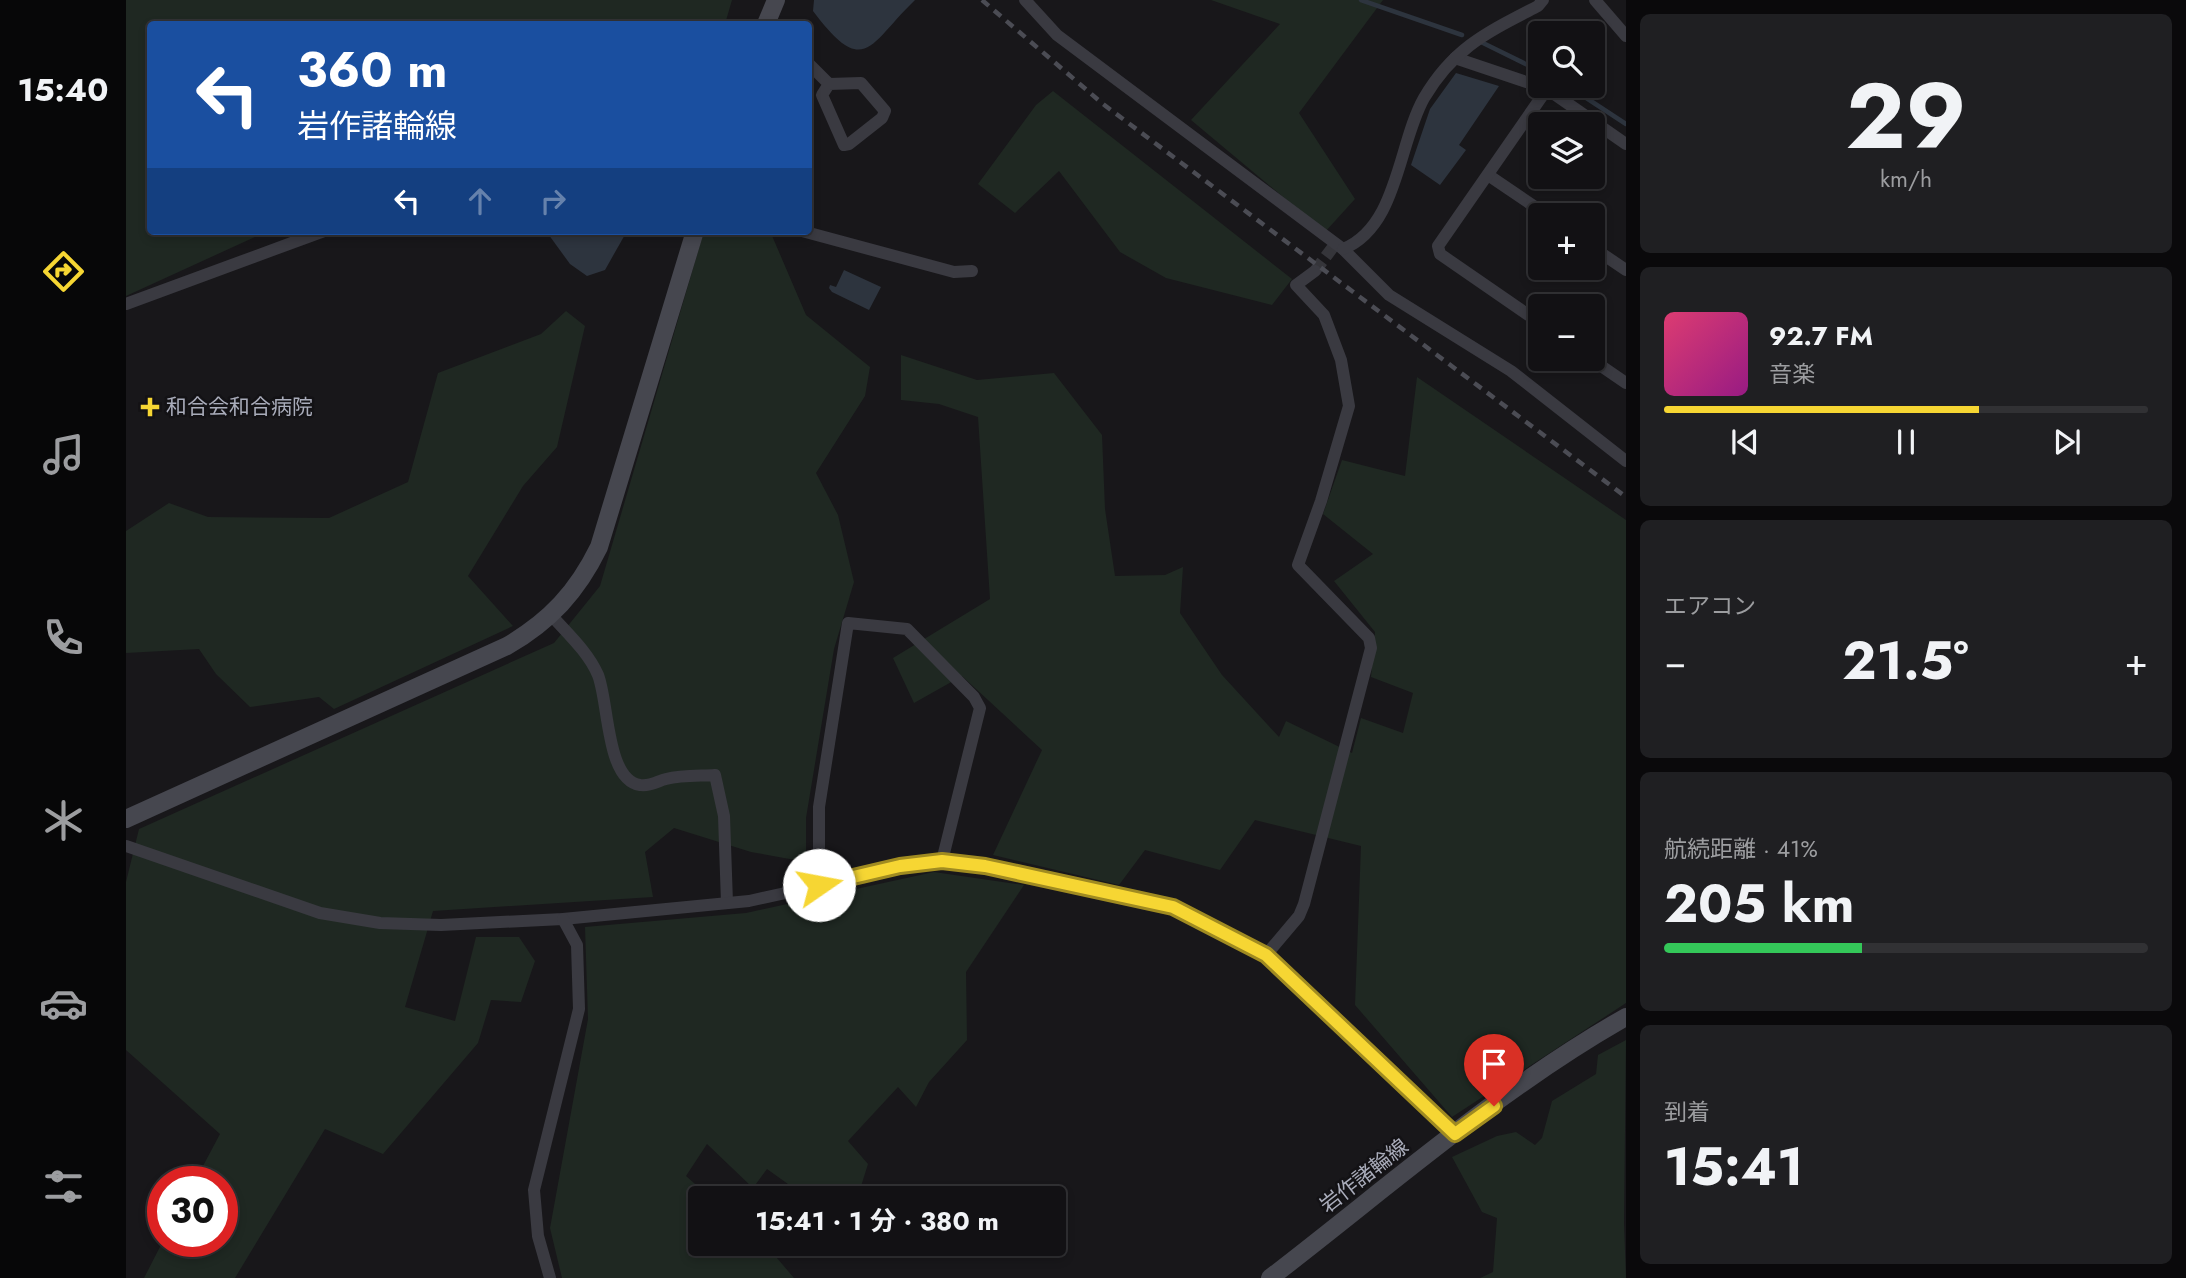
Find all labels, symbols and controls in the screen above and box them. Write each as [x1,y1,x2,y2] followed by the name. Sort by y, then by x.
[1528,21,1605,371] map controls
[1528,21,1605,98] button: search
[297,35,448,105] text: 360 m
[182,49,273,140] icon: left
[1846,51,1966,182] text: 29
[18,67,108,113] text: 15:40
[297,103,457,149] text: 岩作諸輪線
[1528,112,1605,189] button: layers
[1880,162,1932,196] text: km/h
[388,182,426,220] icon: left
[461,182,499,220] icon: ahead
[534,182,572,220] icon: right
[1528,203,1605,280] button: +
[39,247,88,296] icon: directions
[1528,294,1605,371] button: −
[1769,317,1873,355] text: 92.7 FM
[1769,357,1815,391] text: 音楽
[166,392,313,422] place label: 和合会和合病院
[140,397,160,417] marker: 和合会和合病院
[1726,423,1764,461] icon: previous
[1887,423,1925,461] icon: pause
[2048,423,2086,461] icon: next
[39,430,88,479] icon: music
[1664,589,1756,623] text: エアコン
[39,613,88,662] icon: phone
[1842,623,1969,699] text: 21.5°
[1664,634,1686,689] text: −
[2125,634,2148,689] text: +
[39,796,88,845] icon: climate
[1664,832,1818,866] text: 航続距離 · 41%
[782,848,856,922] position arrow
[1664,866,1854,942] text: 205 km
[39,979,88,1028] icon: car
[1464,1034,1524,1106] pin
[1475,1045,1513,1083] icon: arrive
[1664,1095,1710,1129] text: 到着
[1664,1129,1804,1205] text: 15:41
[1313,1132,1415,1220] street label: 岩作諸輪線
[39,1162,88,1211] icon: filters
[147,1166,238,1257] speed limit sign: 30
[755,1202,999,1240] text: 15:41 · 1 分 · 380 m

